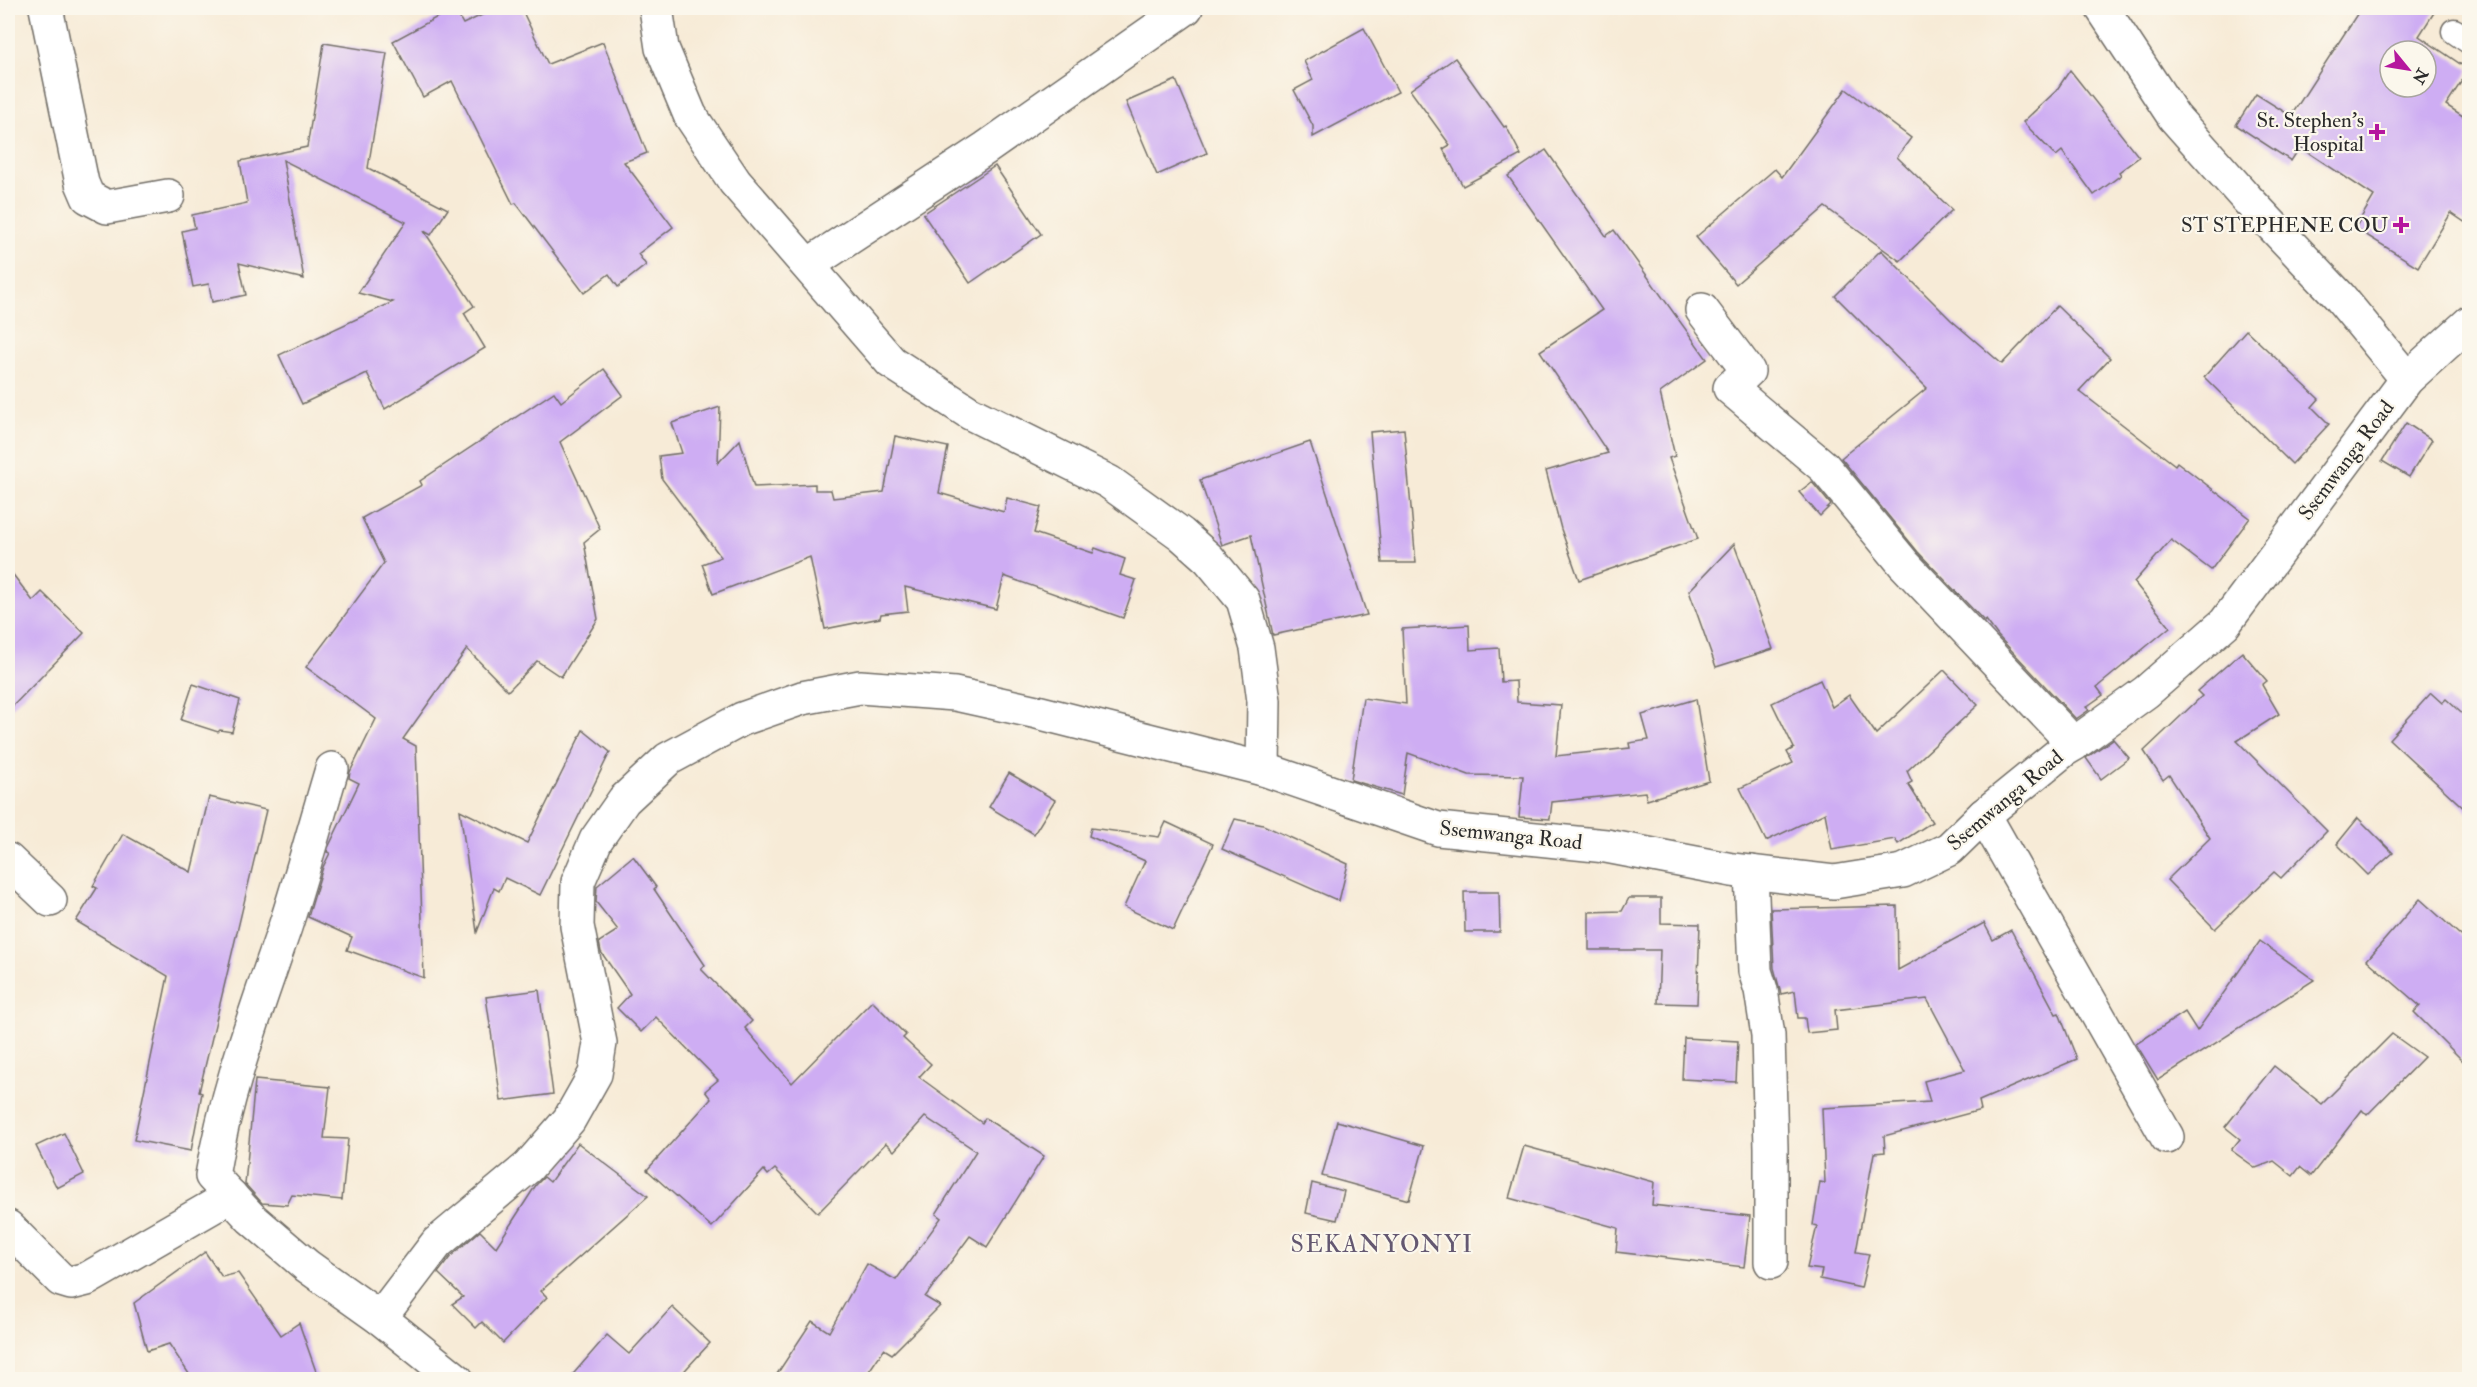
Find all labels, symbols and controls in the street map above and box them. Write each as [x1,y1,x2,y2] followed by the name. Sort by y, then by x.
[2378,39,2438,99] north arrow
[2408,64,2433,88] text: N
[2256,107,2365,158] place label: St. Stephen's Hospital
[2368,123,2386,141] marker: St. Stephen's Hospital
[2181,212,2388,239] place label: ST STEPHENE COU
[2392,216,2410,234] marker: ST STEPHENE COU
[2293,394,2401,526] street label: Ssemwanga Road
[1942,744,2069,857] street label: Ssemwanga Road
[1438,815,1584,856] street label: Ssemwanga Road
[1291,1229,1473,1260] district label: SEKANYONYI

